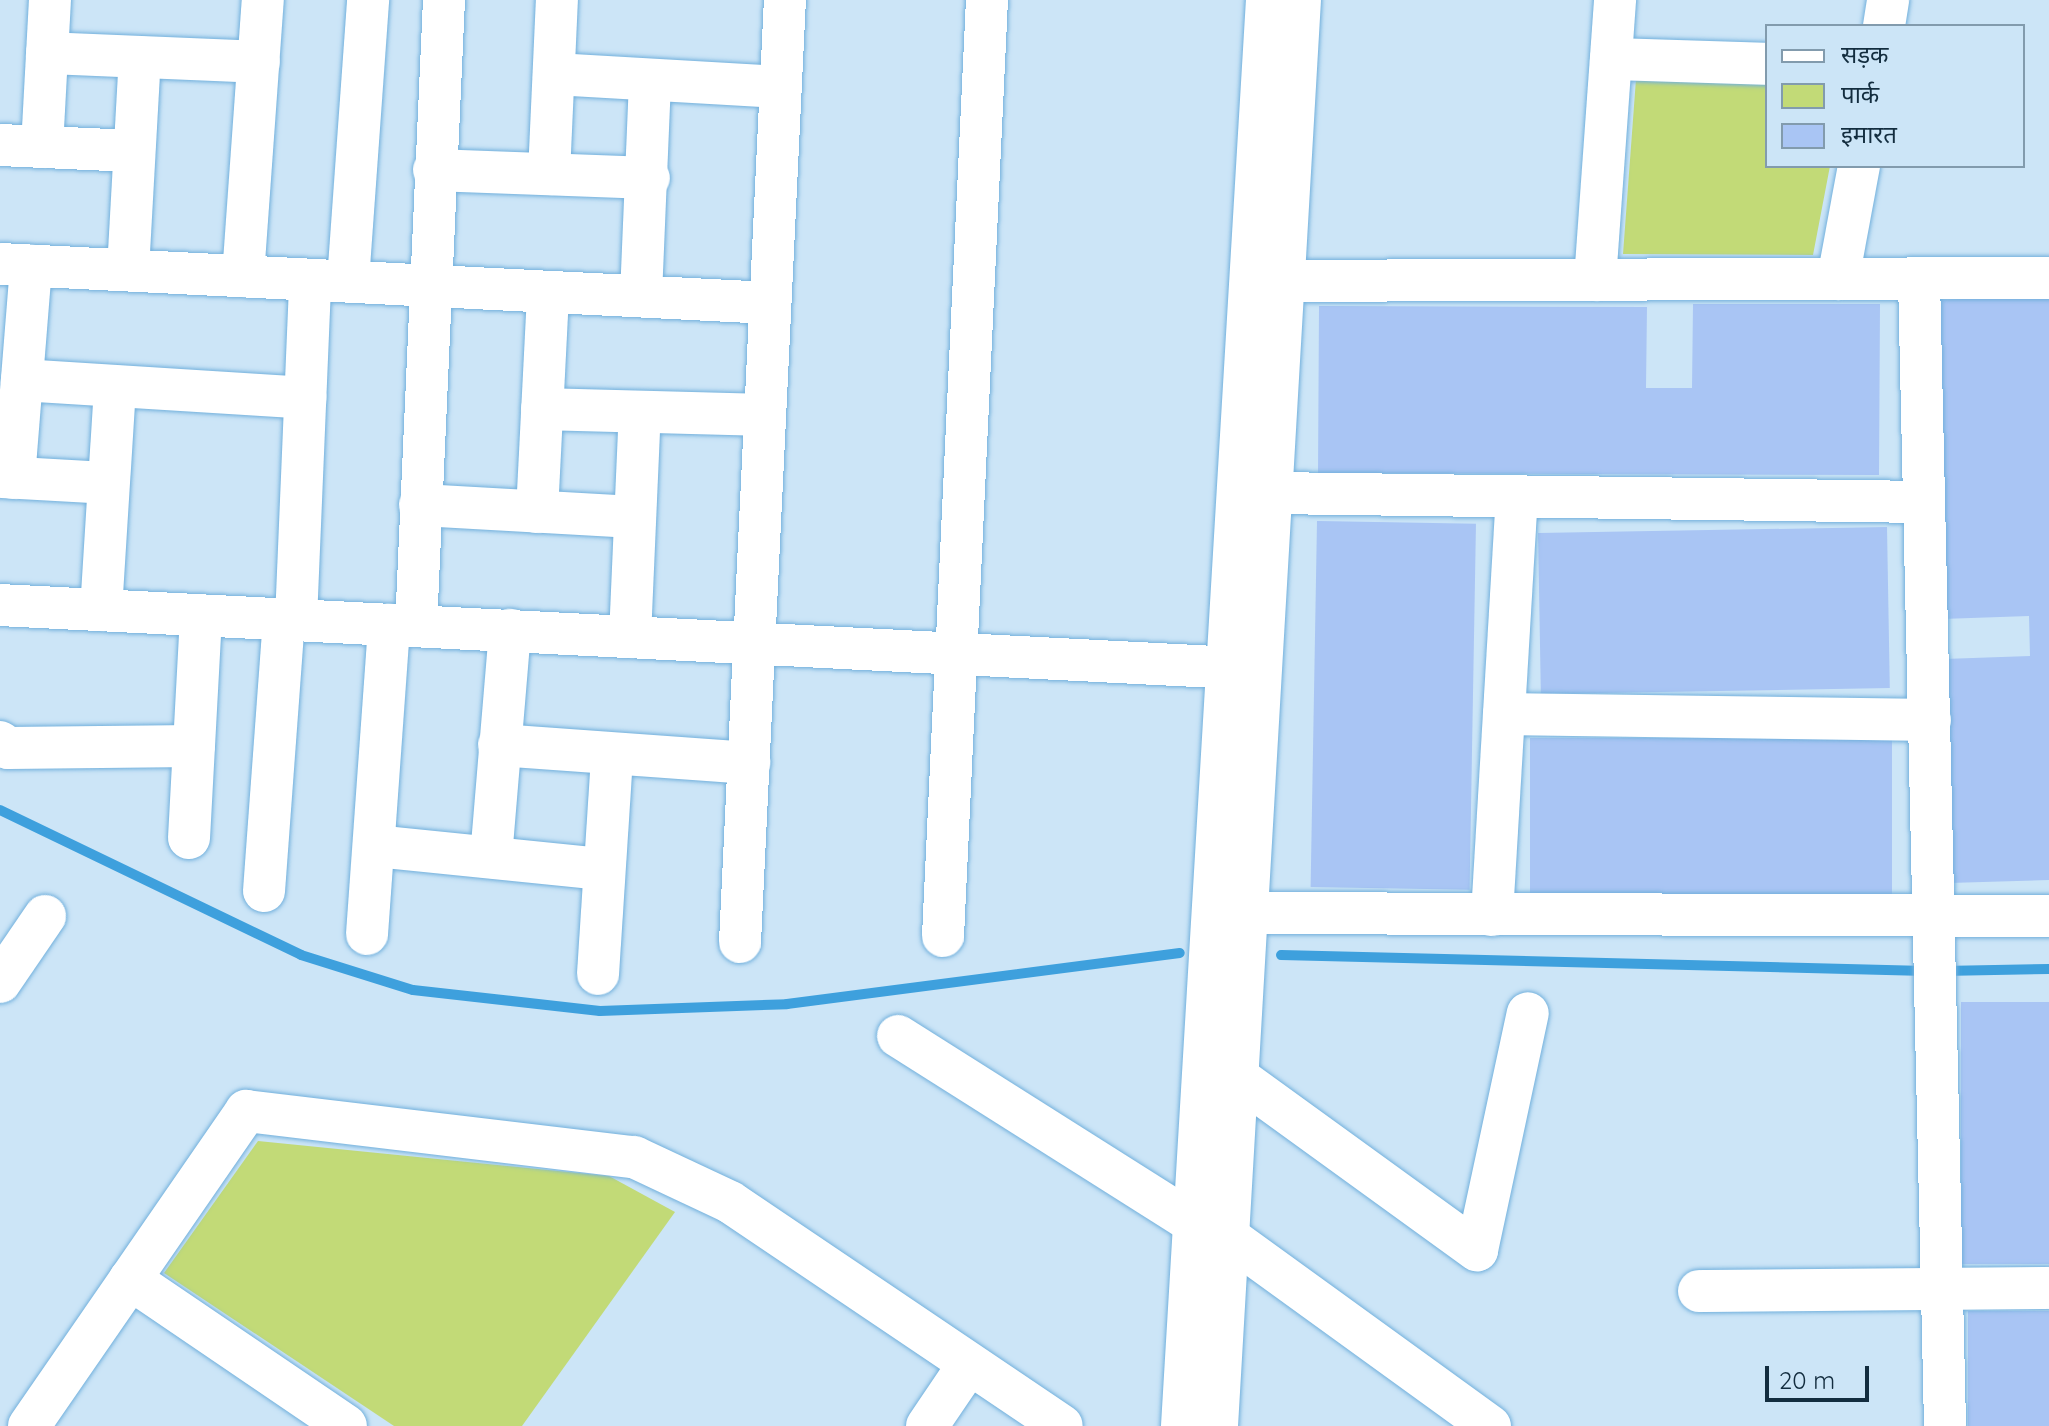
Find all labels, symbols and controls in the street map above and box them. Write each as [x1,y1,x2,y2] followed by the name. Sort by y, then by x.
[1765,24,2025,168] legend
[1841,39,1889,69] text: सड़क
[1841,79,1879,109] text: पार्क
[1841,119,1897,149] text: इमारत
[1769,1350,1873,1400] scale bar
[1779,1365,1835,1395] text: 20 m

